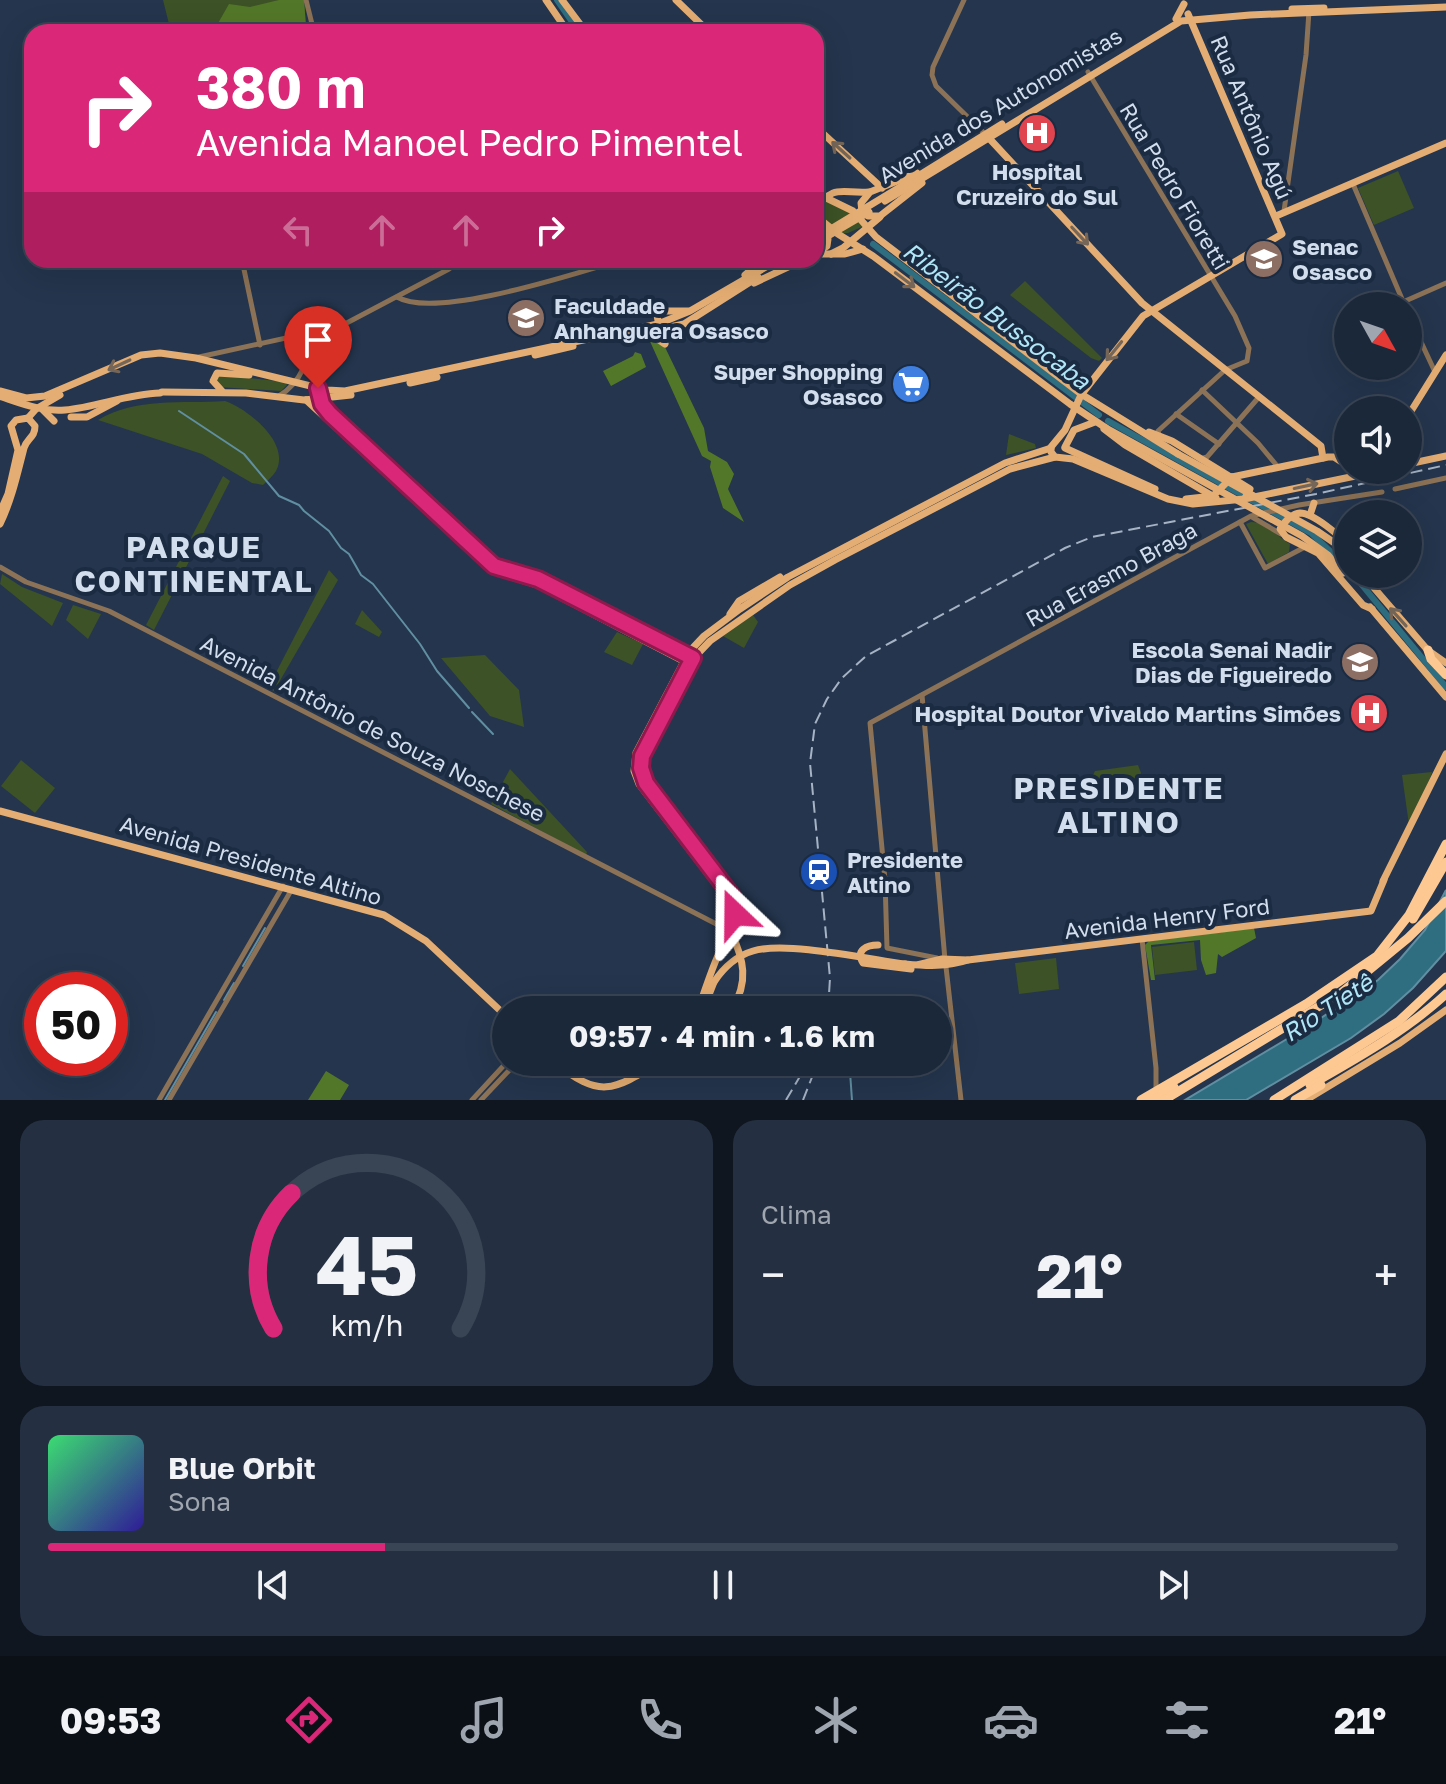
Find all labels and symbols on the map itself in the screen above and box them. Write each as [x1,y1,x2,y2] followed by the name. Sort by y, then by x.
[873,22,1127,188] street label: Avenida dos Autonomistas
[1205,31,1299,203] street label: Rua Antônio Agú
[1115,98,1235,274] street label: Rua Pedro Fioretti
[1016,112,1058,154] hospital icon: Hospital Cruzeiro do Sul
[831,140,851,159] one-way arrow
[956,158,1118,210] place label: Hospital Cruzeiro do Sul
[1070,226,1089,246] one-way arrow
[1292,233,1372,285] place label: Senac Osasco
[898,235,1097,396] water label: Ribeirão Bussocaba
[1243,238,1285,280] school or university icon: Senac Osasco
[894,271,915,288] one-way arrow
[554,292,769,344] place label: Faculdade Anhanguera Osasco
[1334,292,1422,380] north arrow
[505,297,547,339] school or university icon: Faculdade Anhanguera Osasco
[284,306,352,388] pin
[1105,340,1123,361] one-way arrow
[107,358,132,373] one-way arrow
[713,358,883,410] place label: Super Shopping Osasco
[890,363,932,405] supermarket icon: Super Shopping Osasco
[1293,478,1318,493] one-way arrow
[1021,516,1201,632] street label: Rua Erasmo Braga
[74,529,314,599] district label: PARQUE CONTINENTAL
[1389,608,1407,628] one-way arrow
[196,629,550,827] street label: Avenida Antônio de Souza Noschese
[1132,636,1332,688] place label: Escola Senai Nadir Dias de Figueiredo
[1339,641,1381,683] school or university icon: Escola Senai Nadir Dias de Figueiredo
[1348,692,1390,734] hospital icon: Hospital Doutor Vivaldo Martins Simões
[915,700,1341,727] place label: Hospital Doutor Vivaldo Martins Simões
[1013,770,1225,840] district label: PRESIDENTE ALTINO
[117,810,385,910] street label: Avenida Presidente Altino
[847,846,963,898] place label: Presidente Altino
[798,851,840,893] station icon: Presidente Altino
[693,872,777,956] position arrow
[1063,892,1271,944] street label: Avenida Henry Ford
[1276,966,1379,1047] water label: Rio Tietê
[24,972,128,1076] speed limit sign: 50

